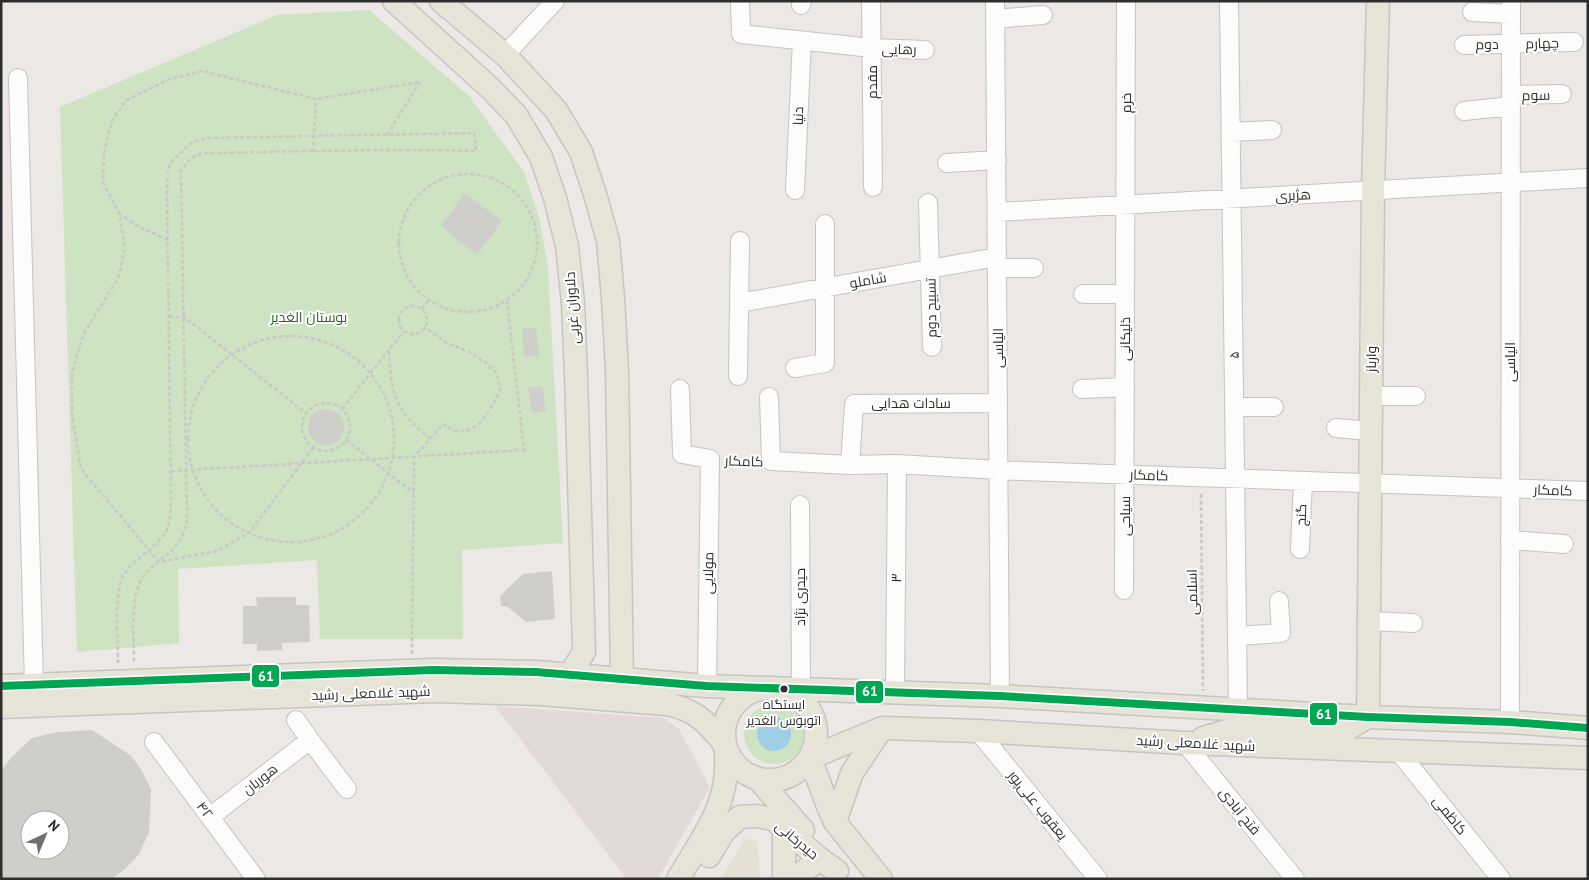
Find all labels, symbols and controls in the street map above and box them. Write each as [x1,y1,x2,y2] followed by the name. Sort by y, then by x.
[1525,33,1559,54] street label: چهارم
[1475,35,1499,54] street label: دوم
[881,40,917,58] street label: رهایی
[863,65,882,99] street label: مقدم
[1522,86,1550,105] street label: سوم
[1117,93,1136,113] street label: خرم
[789,106,807,126] street label: دنیا
[1275,185,1311,205] street label: هژبری
[848,268,888,292] street label: شاملو
[560,271,584,345] street label: دلاوران غربی
[921,278,942,338] street label: تسبیح دوم
[270,308,347,326] park label: بوستان الغدیر
[1116,317,1134,361] street label: ذلیکانی
[989,328,1007,368] street label: الیاسی
[1501,342,1519,382] street label: الیاسی
[1362,346,1380,373] street label: وارباز
[1225,351,1243,359] street label: ۵
[871,394,951,412] street label: سادات هدایی
[723,451,764,471] street label: کامکار
[1128,465,1169,485] street label: کامکار
[1532,480,1573,500] street label: کامکار
[1116,496,1134,536] street label: سیاحی
[1292,504,1310,526] street label: گنج
[699,552,717,594] street label: مولایی
[791,568,809,626] street label: حیدری نژاد
[1183,569,1201,615] street label: اسلامی
[887,573,905,583] street label: ۳
[251,664,280,688] line badge: 61
[258,667,274,685] text: 61
[855,680,884,704] line badge: 61
[311,682,431,704] street label: شهید غلامعلی رشید
[862,682,878,700] text: 61
[779,684,789,694] marker: ایستگاه اتوبوس الغدیر
[746,696,821,729] place label: ایستگاه اتوبوس الغدیر
[1309,702,1338,726] line badge: 61
[1316,705,1332,723] text: 61
[1136,731,1256,755] street label: شهید غلامعلی رشید
[239,760,281,798] street label: هوریان
[1003,766,1072,845] street label: یعقوب علی‌پور
[1215,784,1265,838] street label: فتح آبادی
[1429,792,1471,838] street label: کاظمی
[193,798,217,822] street label: ۴۲
[20,810,70,860] north arrow
[44,816,64,835] text: N
[772,817,822,863] street label: حیدرخانی

